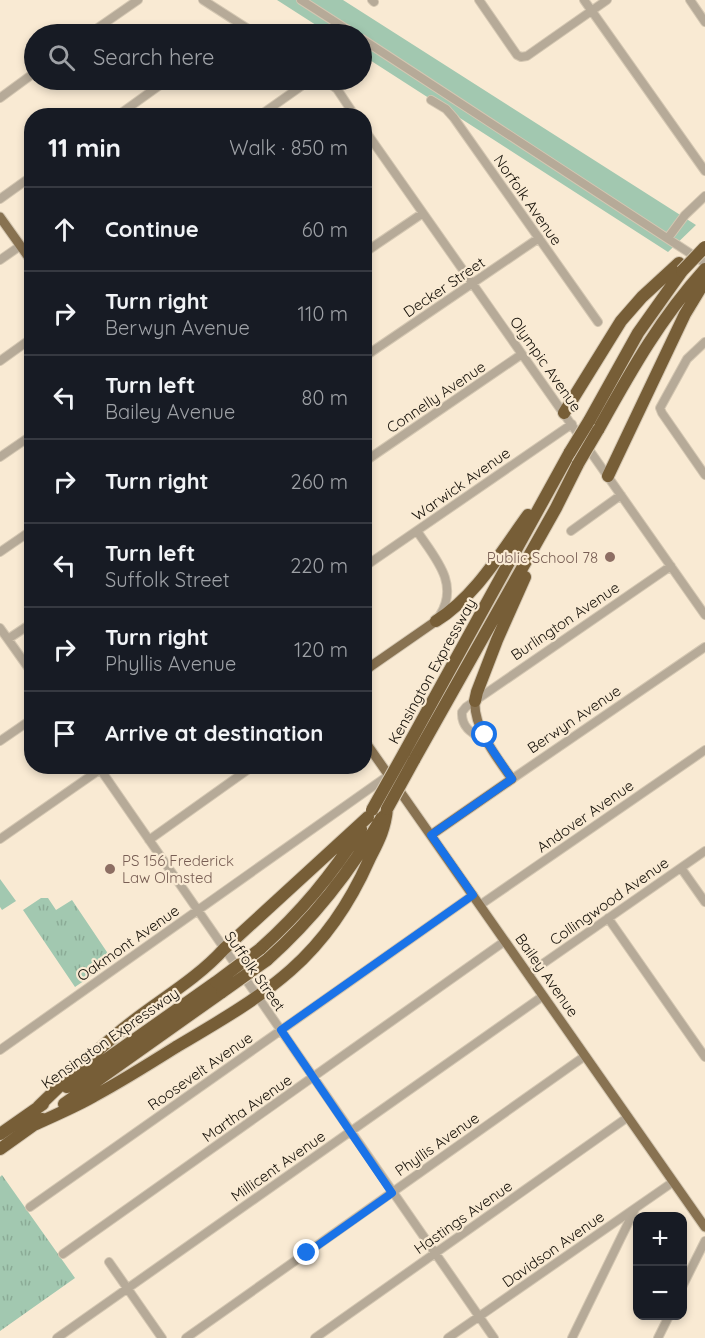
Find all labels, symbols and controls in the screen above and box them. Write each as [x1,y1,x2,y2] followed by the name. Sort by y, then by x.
[24,24,372,90] search box
[45,41,78,74] icon: search
[93,43,214,71] text: Search here
[48,131,121,164] text: 11 min
[229,135,348,160] text: Walk · 850 m
[490,151,566,249] street label: Norfolk Avenue
[48,213,81,246] icon: ahead
[105,215,199,243] text: Continue
[302,217,348,242] text: 60 m
[400,253,488,321] street label: Decker Street
[105,287,209,315] text: Turn right
[48,297,81,330] icon: right
[298,301,348,326] text: 110 m
[506,313,586,415] street label: Olympic Avenue
[105,315,250,340] text: Berwyn Avenue
[383,357,489,437] street label: Connelly Avenue
[105,371,195,399] text: Turn left
[48,381,81,414] icon: left
[302,385,348,410] text: 80 m
[105,399,235,424] text: Bailey Avenue
[408,443,514,525] street label: Warwick Avenue
[48,465,81,498] icon: right
[105,467,209,495] text: Turn right
[291,469,348,494] text: 260 m
[105,539,195,567] text: Turn left
[487,548,598,567] place label: Public School 78
[48,549,81,582] icon: left
[603,550,617,564] marker: Public School 78
[290,553,348,578] text: 220 m
[105,567,230,592] text: Suffolk Street
[507,578,623,664] street label: Burlington Avenue
[384,595,480,747] street label: Kensington Expressway
[105,623,209,651] text: Turn right
[48,633,81,666] icon: right
[294,637,348,662] text: 120 m
[105,651,236,676] text: Phyllis Avenue
[524,681,624,757] street label: Berwyn Avenue
[48,717,81,750] icon: arrive
[105,719,323,747] text: Arrive at destination
[471,721,497,747] route start
[533,776,637,856] street label: Andover Avenue
[122,851,234,887] place label: PS 156 Frederick Law Olmsted
[546,853,672,949] street label: Collingwood Avenue
[103,862,117,876] marker: PS 156 Frederick Law Olmsted
[73,901,183,985] street label: Oakmont Avenue
[220,927,290,1015] street label: Suffolk Street
[511,930,583,1020] street label: Bailey Avenue
[37,983,183,1093] street label: Kensington Expressway
[144,1028,256,1114] street label: Roosevelt Avenue
[198,1070,296,1146] street label: Martha Avenue
[391,1108,483,1180] street label: Phyllis Avenue
[227,1126,329,1206] street label: Millicent Avenue
[410,1176,516,1258] street label: Hastings Avenue
[498,1207,608,1291] street label: Davidson Avenue
[633,1212,687,1320] map controls
[633,1212,687,1266] button: +
[293,1239,319,1265] route end
[633,1266,687,1320] button: −

